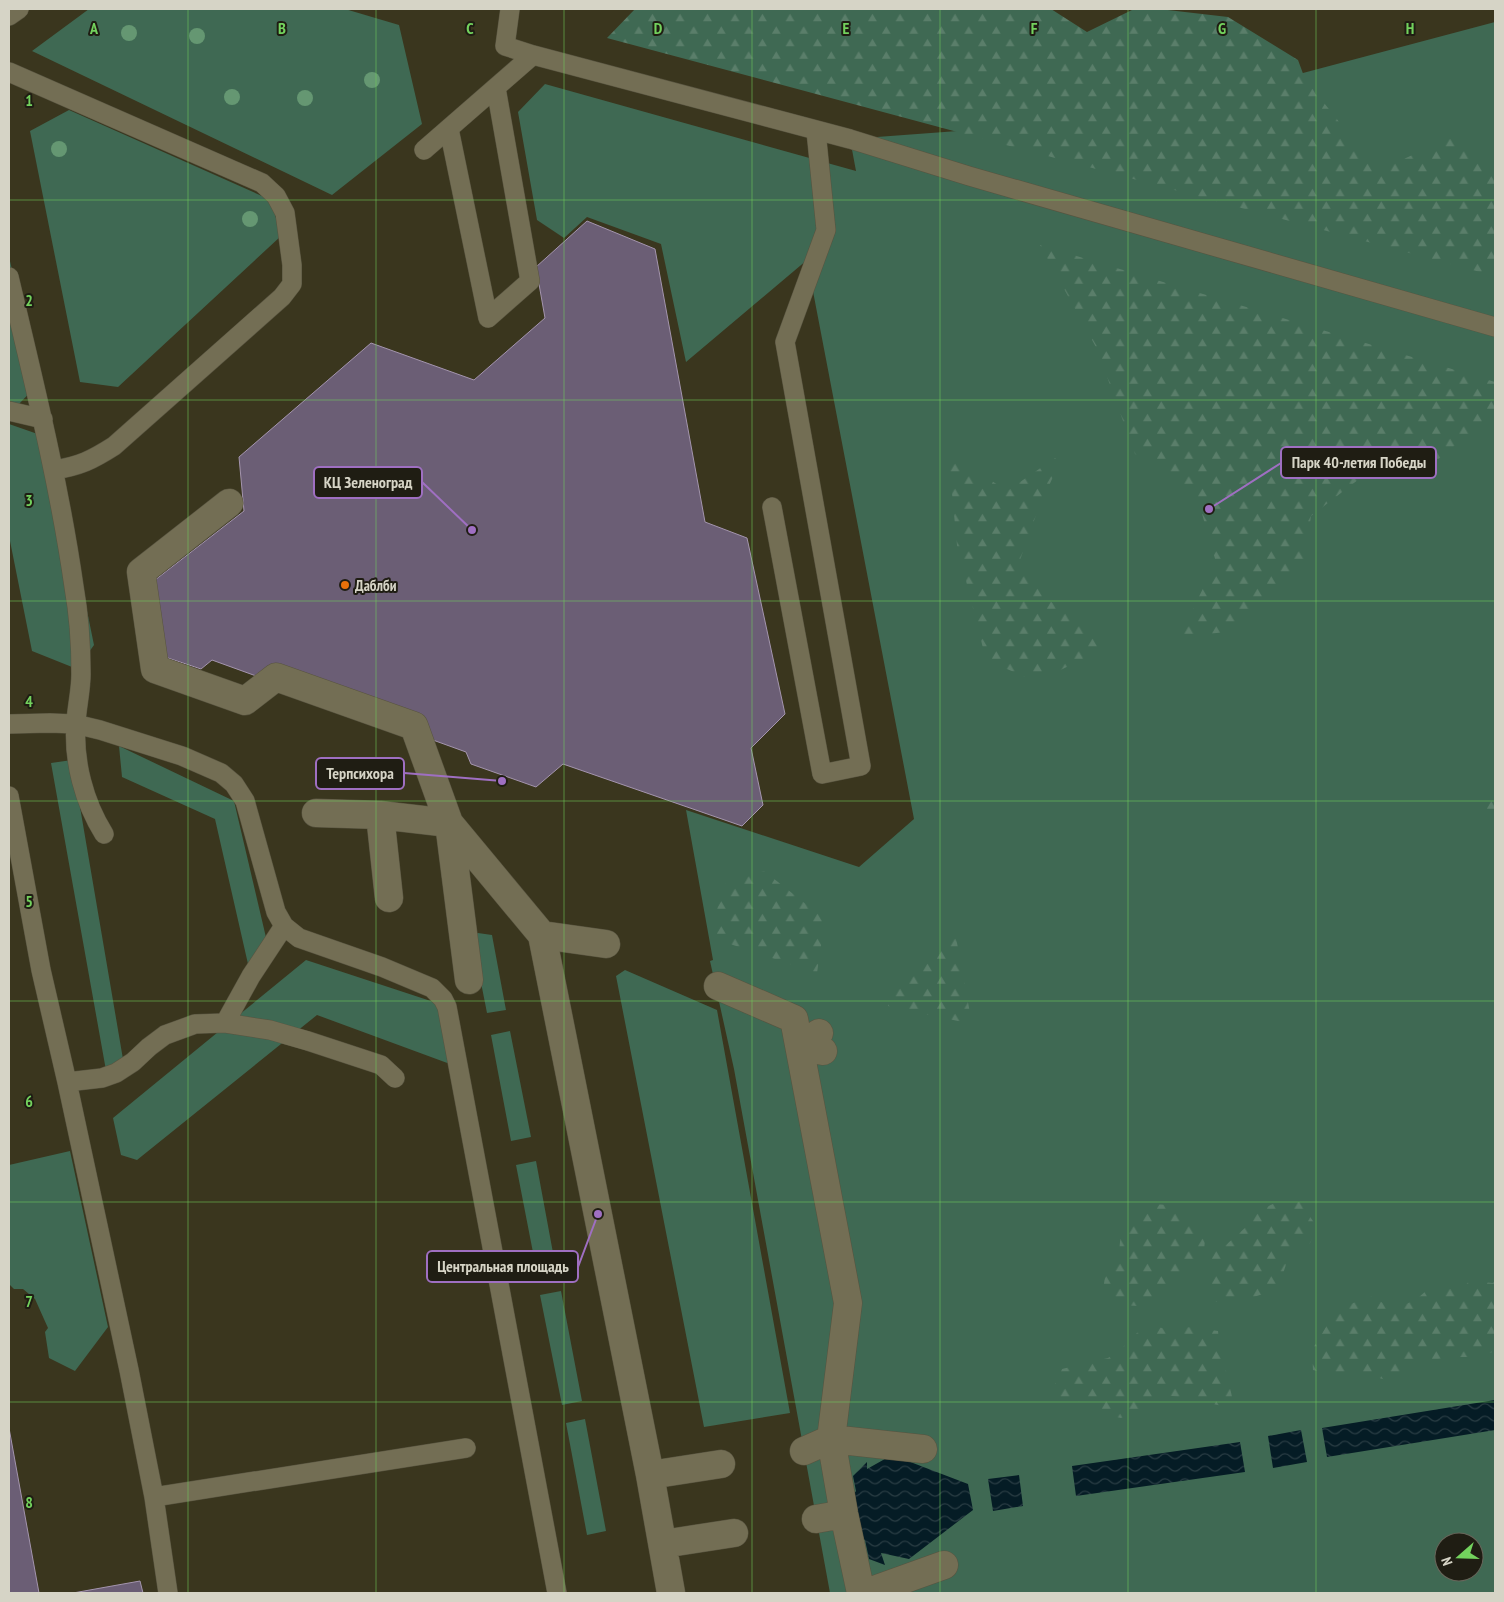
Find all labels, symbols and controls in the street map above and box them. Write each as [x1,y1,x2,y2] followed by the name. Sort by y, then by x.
[89,18,99,38] text: A
[278,18,286,38] text: B
[466,18,474,38] text: C
[654,18,663,38] text: D
[843,18,850,38] text: E
[1031,18,1038,38] text: F
[1218,18,1226,38] text: G
[1406,18,1414,38] text: H
[25,90,33,110] text: 1
[25,290,33,310] text: 2
[1281,447,1436,478] callout: Парк 40-летия Победы
[1292,452,1426,472] text: Парк 40-летия Победы
[314,467,422,498] callout: КЦ Зеленоград
[324,472,413,492] text: КЦ Зеленоград
[25,490,33,510] text: 3
[355,576,397,595] place label: Даблби
[339,579,351,591] marker: Даблби
[25,691,33,711] text: 4
[316,758,404,789] callout: Терпсихора
[326,763,394,783] text: Терпсихора
[25,891,33,911] text: 5
[25,1091,33,1111] text: 6
[427,1251,578,1282] callout: Центральная площадь
[437,1256,569,1276] text: Центральная площадь
[25,1291,33,1311] text: 7
[25,1492,33,1512] text: 8
[1434,1532,1484,1582] north arrow
[1437,1555,1457,1568] text: N

